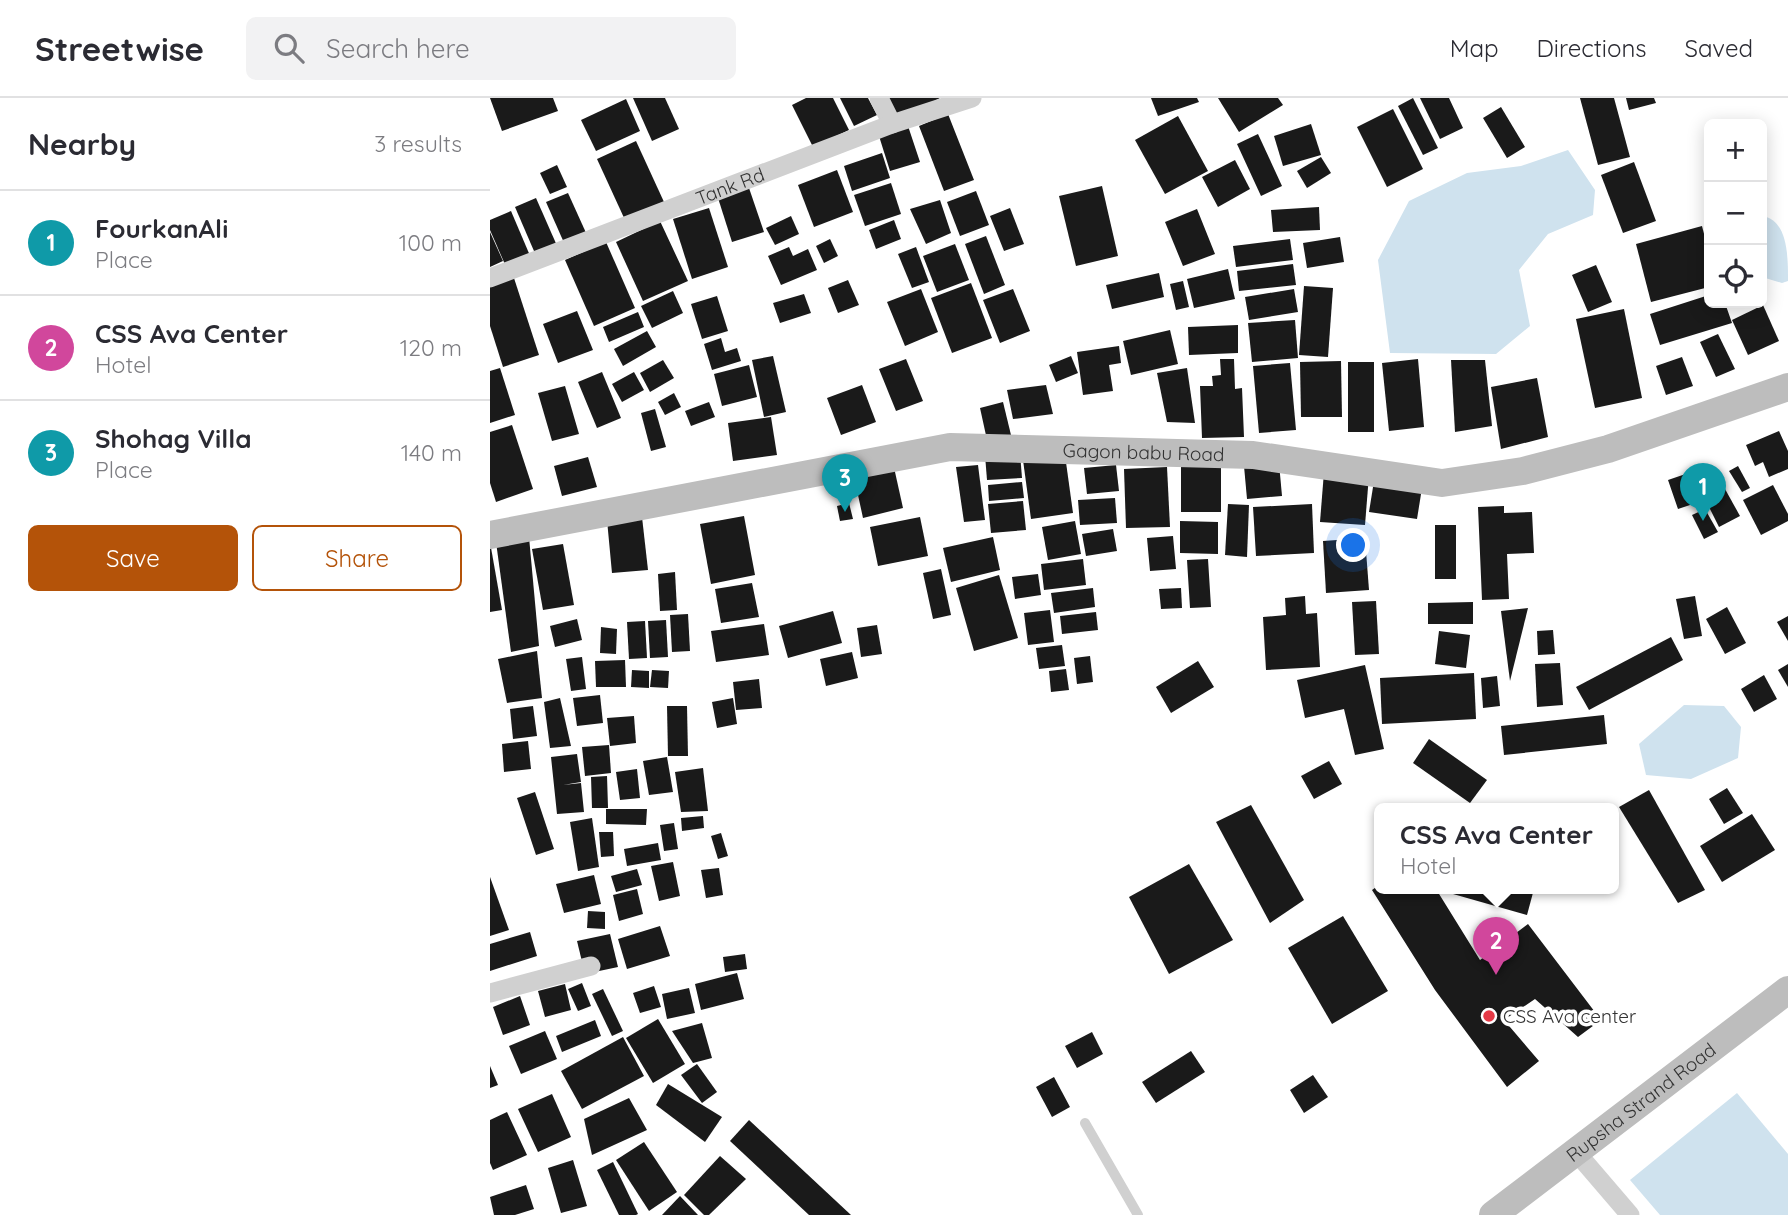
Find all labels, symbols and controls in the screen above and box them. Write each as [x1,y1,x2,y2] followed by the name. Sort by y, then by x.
[246,17,736,80] search box
[35,28,204,69] text: Streetwise
[270,29,308,67] icon: search
[326,32,470,65] text: Search here
[1450,33,1499,63] text: Map
[1537,33,1647,63] text: Directions
[1685,33,1753,63] text: Saved
[1704,119,1767,308] map controls
[1704,119,1767,182] button: +
[28,125,136,163] text: Nearby
[374,129,462,158] text: 3 results
[692,162,768,210] street label: Tank Rd
[1704,182,1767,245] button: −
[95,212,228,245] text: FourkanAli
[47,228,55,257] text: 1
[399,228,462,257] text: 100 m
[95,245,153,274] text: Place
[1704,245,1767,308] button: locate
[95,317,288,350] text: CSS Ava Center
[44,333,58,362] text: 2
[400,333,462,362] text: 120 m
[95,350,151,379] text: Hotel
[95,422,252,455] text: Shohag Villa
[45,438,57,467] text: 3
[401,438,462,467] text: 140 m
[1062,438,1225,466] street label: Gagon babu Road
[822,454,868,512] pin: 3
[95,455,153,484] text: Place
[1680,463,1726,521] pin: 1
[28,525,238,591] button: Save
[252,525,462,591] button: Share
[1336,528,1370,562] your location
[1374,803,1619,894] popup
[1400,818,1593,851] text: CSS Ava Center
[1400,851,1456,880] text: Hotel
[1473,917,1519,975] pin: 2
[1503,1004,1637,1028] place label: CSS Ava center
[1481,1008,1497,1024] marker: CSS Ava center
[1561,1038,1720,1167] street label: Rupsha Strand Road

